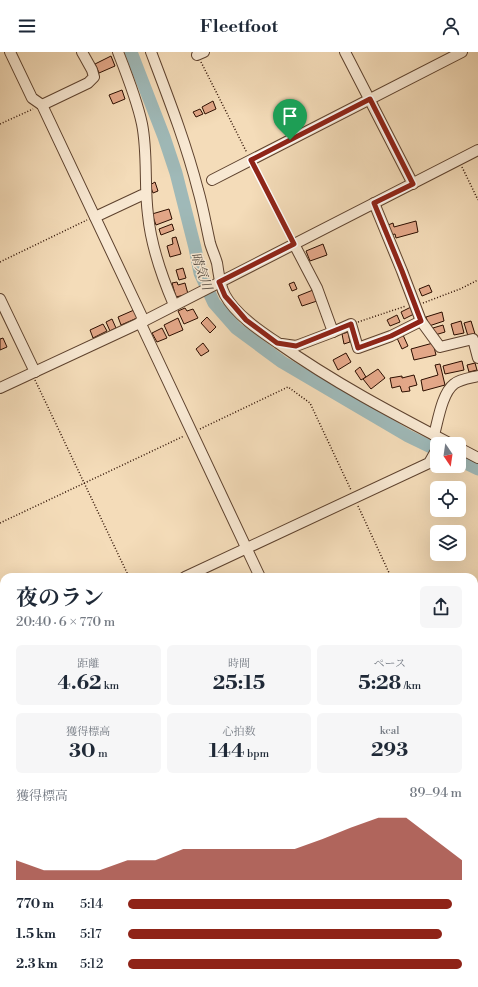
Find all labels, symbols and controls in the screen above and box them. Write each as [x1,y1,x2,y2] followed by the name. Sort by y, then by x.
[16,15,38,37] icon: menu
[200,15,278,38] text: Fleetfoot
[440,15,462,37] icon: person
[273,99,307,140] pin
[279,105,301,127] icon: arrive
[187,250,216,294] water label: 晴気川
[430,437,466,473] north arrow
[430,437,466,561] map controls
[430,481,466,517] button: locate
[430,525,466,561] button: layers
[16,585,104,612] text: 夜のラン
[420,586,462,628] button: share
[16,614,115,630] text: 20:40 · 6 × 770 m
[77,657,99,671] text: 距離
[228,657,250,671] text: 時間
[373,657,406,671] text: ペース
[58,671,101,696] text: 4.62
[213,671,265,696] text: 25:15
[358,671,401,696] text: 5:28
[101,679,119,693] text: km
[401,679,421,693] text: /km
[380,724,400,738] text: kcal
[66,725,110,739] text: 獲得標高
[222,725,255,739] text: 心拍数
[371,738,408,763] text: 293
[69,739,96,764] text: 30
[209,739,245,764] text: 144
[96,747,108,761] text: m
[245,747,269,761] text: bpm
[410,785,462,801] text: 89–94 m
[16,788,68,804] text: 獲得標高
[16,896,54,912] text: 770 m
[80,896,103,912] text: 5:14
[16,926,56,942] text: 1.5 km
[80,926,102,942] text: 5:17
[16,956,57,972] text: 2.3 km
[80,956,103,972] text: 5:12

